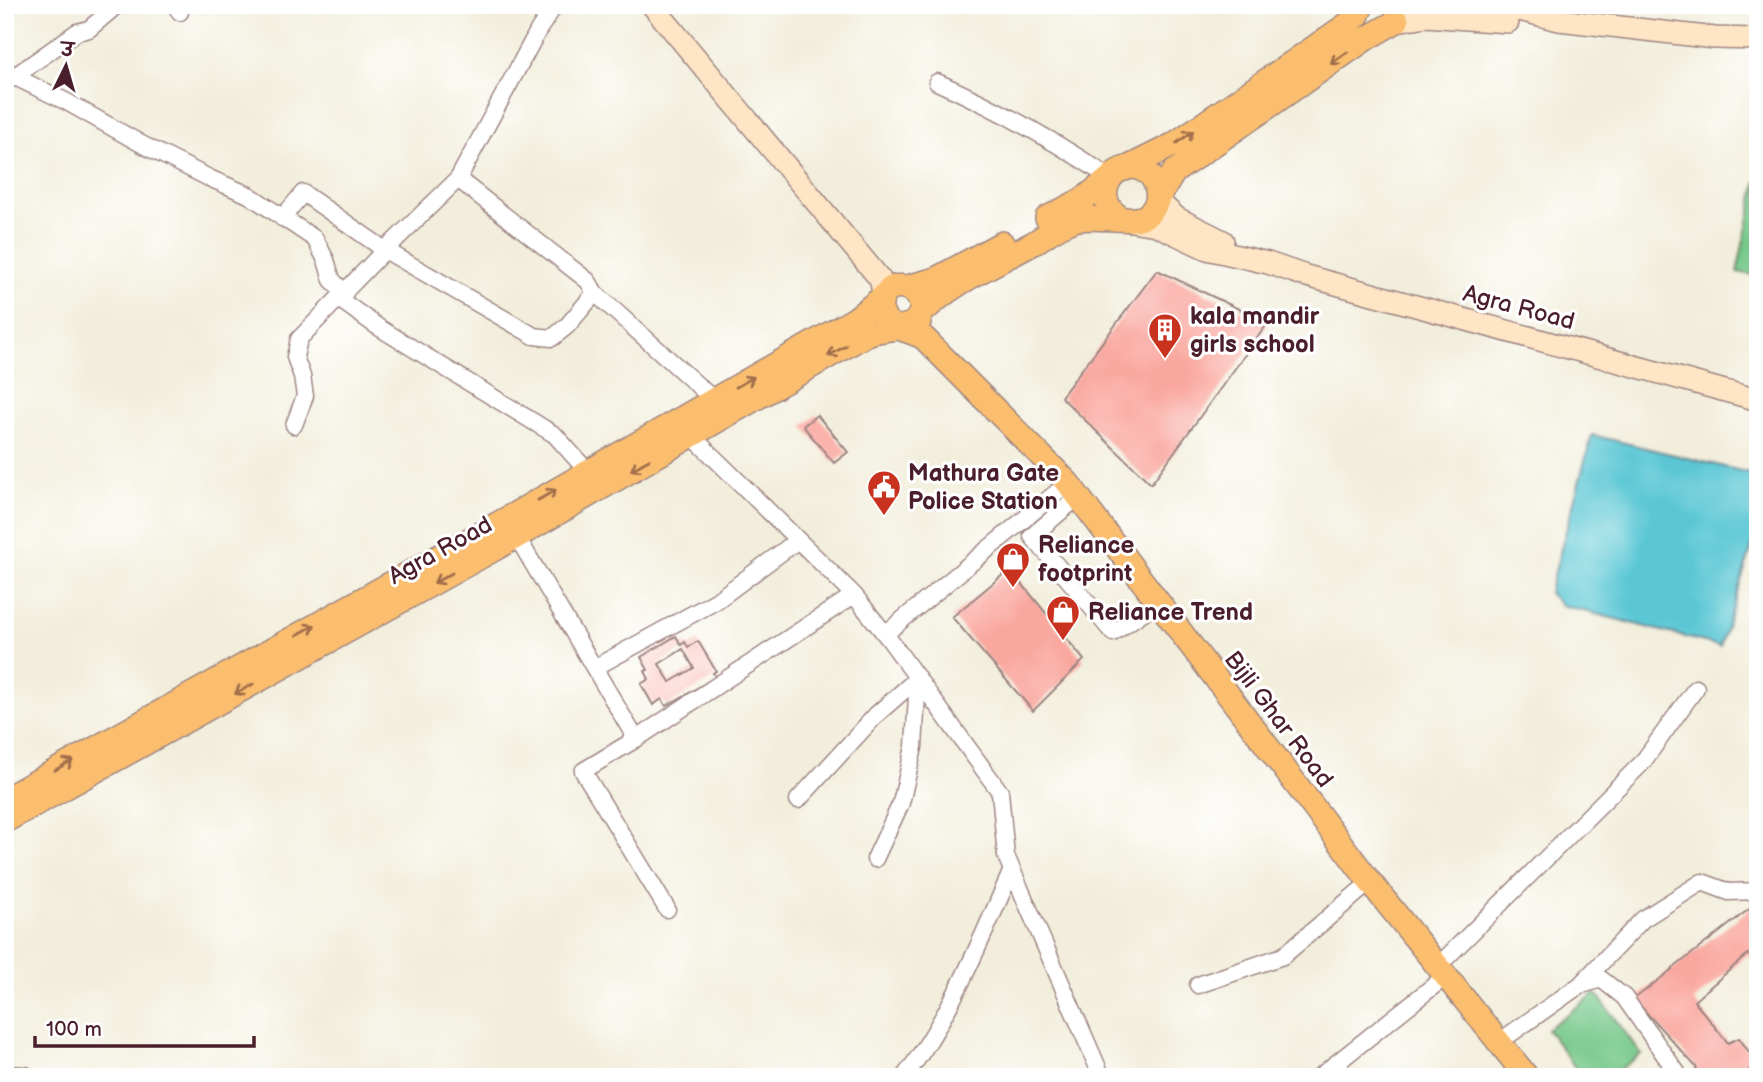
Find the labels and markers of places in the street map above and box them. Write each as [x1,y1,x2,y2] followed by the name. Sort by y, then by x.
[1190,302,1320,359] place label: kala mandir girls school
[1146,311,1184,360] building icon: kala mandir girls school
[908,459,1059,516] place label: Mathura Gate Police Station
[865,468,903,517] public building icon: Mathura Gate Police Station
[1038,531,1134,588] place label: Reliance footprint
[994,540,1032,589] shop icon: Reliance footprint
[1044,593,1082,642] shop icon: Reliance Trend
[1088,598,1253,627] place label: Reliance Trend

